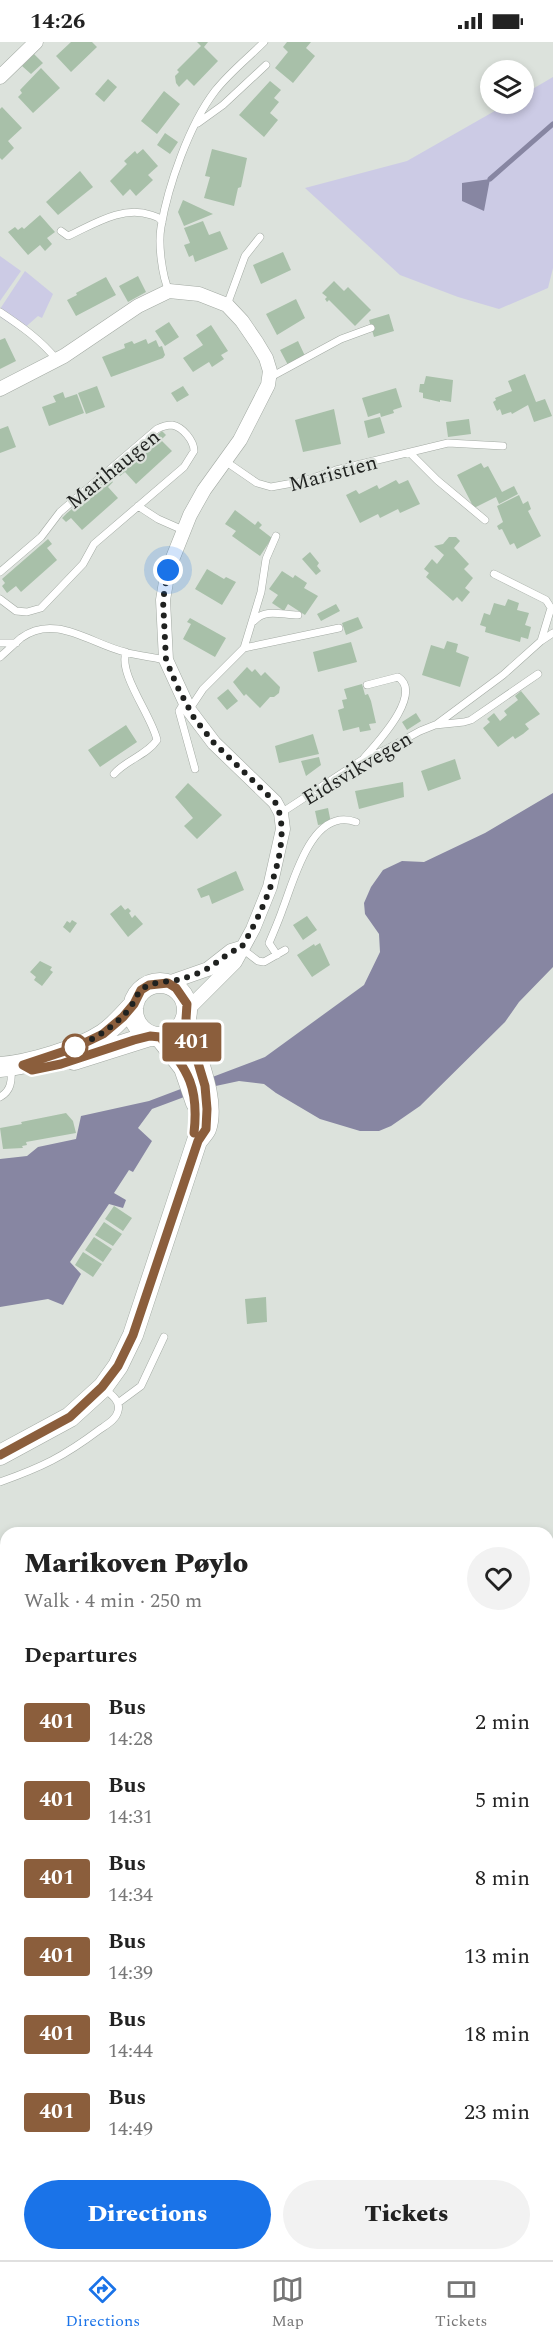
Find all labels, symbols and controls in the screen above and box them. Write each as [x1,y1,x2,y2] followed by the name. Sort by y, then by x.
[30,5,85,38] text: 14:26
[480,60,534,114] map controls
[480,60,534,114] button: layers
[60,422,168,518] street label: Marihaugen
[285,447,381,501] street label: Maristien
[153,555,183,585] your location
[296,723,419,814] street label: Eidsvikvegen
[158,1022,226,1062] line badge: 401
[174,1026,210,1058] text: 401
[62,1034,88,1060] unlabelled marker
[24,1542,248,1585] text: Marikoven Pøylo
[467,1547,530,1610] button: heart
[24,1586,202,1616] text: Walk · 4 min · 250 m
[24,1639,138,1672] text: Departures
[108,1691,146,1724] text: Bus
[39,1706,75,1738] text: 401
[475,1706,530,1739] text: 2 min
[108,1724,153,1754] text: 14:28
[108,1769,146,1802] text: Bus
[39,1784,75,1816] text: 401
[475,1784,530,1817] text: 5 min
[108,1802,153,1832] text: 14:31
[108,1847,146,1880] text: Bus
[39,1862,75,1894] text: 401
[475,1862,530,1895] text: 8 min
[108,1880,153,1910] text: 14:34
[108,1925,146,1958] text: Bus
[39,1940,75,1972] text: 401
[464,1940,530,1973] text: 13 min
[108,1958,153,1988] text: 14:39
[108,2003,146,2036] text: Bus
[39,2018,75,2050] text: 401
[464,2018,530,2051] text: 18 min
[108,2036,153,2066] text: 14:44
[108,2081,146,2114] text: Bus
[39,2096,75,2128] text: 401
[464,2096,530,2129] text: 23 min
[108,2114,153,2144] text: 14:49
[24,2180,271,2249] button: Directions
[283,2180,530,2249] button: Tickets
[65,2273,140,2333] tab: Directions
[271,2273,304,2333] tab: Map
[435,2273,487,2333] tab: Tickets

